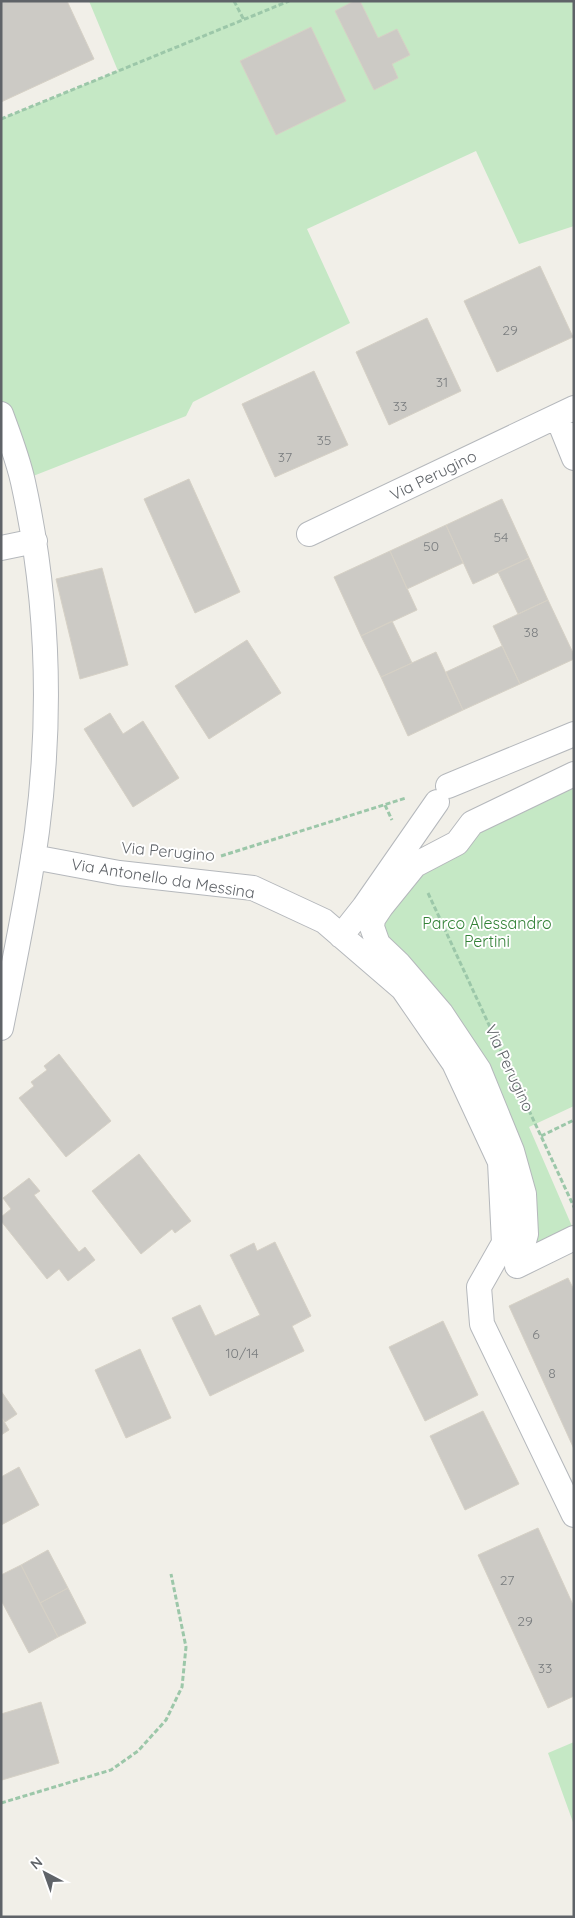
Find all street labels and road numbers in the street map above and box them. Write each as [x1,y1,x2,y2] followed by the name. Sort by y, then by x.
[386,445,480,505] street label: Via Perugino
[120,837,216,865] street label: Via Perugino
[70,854,256,902] street label: Via Antonello da Messina
[481,1021,539,1115] street label: Via Perugino

